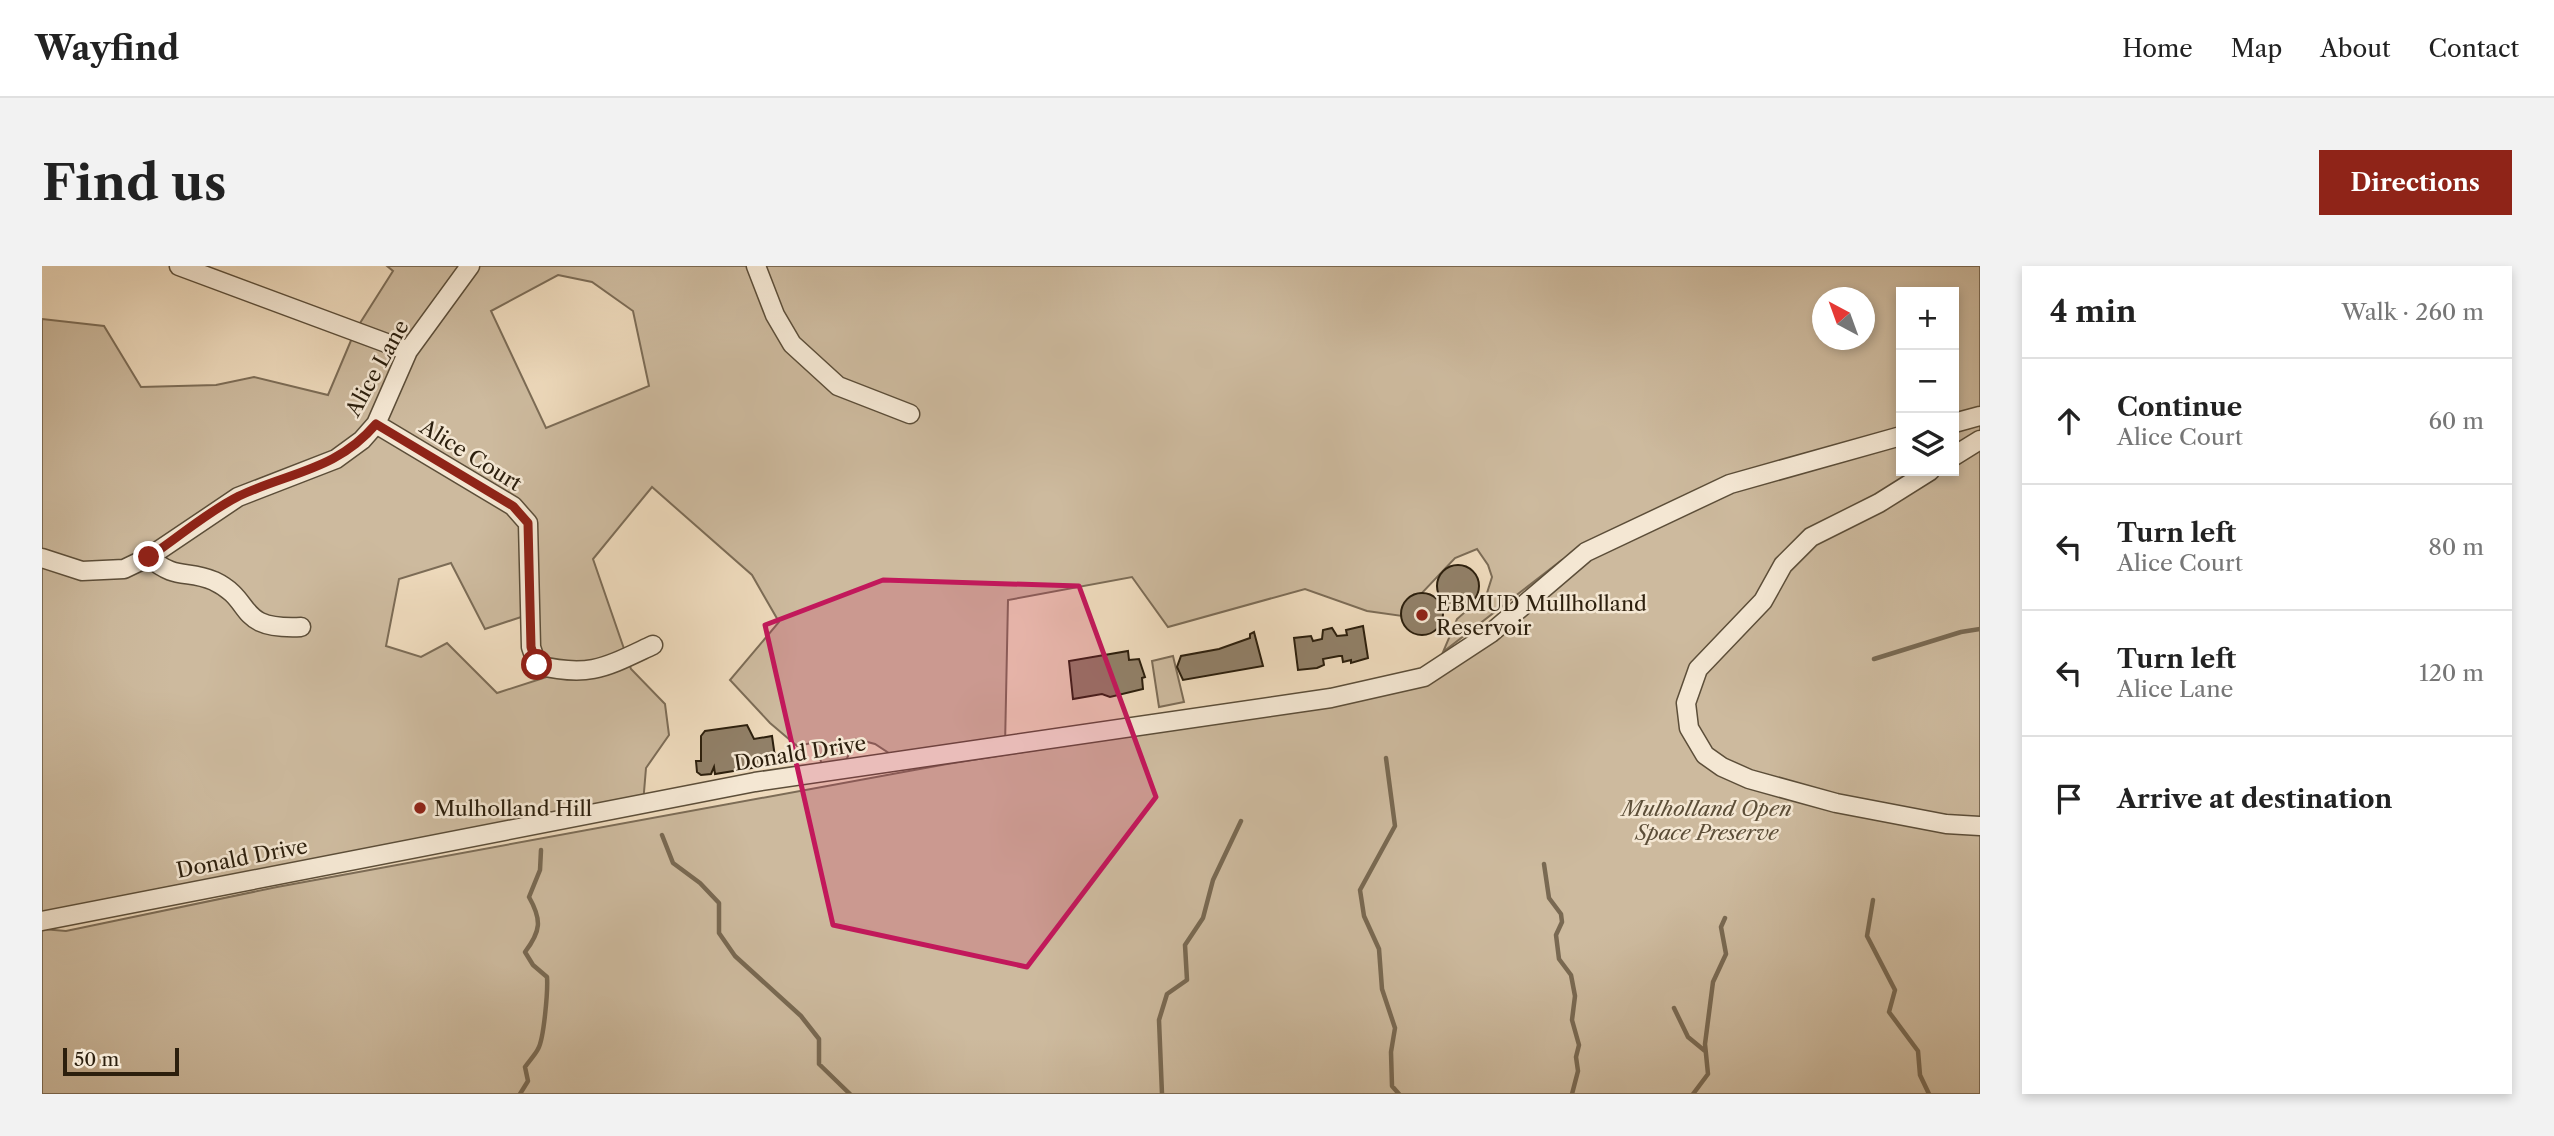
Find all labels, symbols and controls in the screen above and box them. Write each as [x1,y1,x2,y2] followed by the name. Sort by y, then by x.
[35,28,179,69] text: Wayfind
[2122,34,2193,63] text: Home
[2231,34,2282,63] text: Map
[2320,34,2391,63] text: About
[2429,34,2519,63] text: Contact
[2319,150,2512,215] button: Directions
[42,152,226,213] text: Find us
[1812,287,1875,350] north arrow
[1896,287,1959,476] map controls
[1896,287,1959,350] button: +
[2050,293,2136,330] text: 4 min
[2342,298,2484,326] text: Walk · 260 m
[340,315,414,421] street label: Alice Lane
[1896,350,1959,413] button: −
[2117,391,2242,423] text: Continue
[2050,402,2088,440] icon: ahead
[2428,407,2484,435] text: 60 m
[415,413,527,496] street label: Alice Court
[1896,413,1959,476] button: layers
[2117,423,2243,451] text: Alice Court
[2117,517,2236,549] text: Turn left
[2050,528,2088,566] icon: left
[2428,533,2484,561] text: 80 m
[133,541,164,572] route end
[2117,549,2243,577] text: Alice Court
[1436,591,1647,640] place label: EBMUD Mullholland Reservoir
[1414,607,1430,623] marker: EBMUD Mullholland Reservoir
[2117,643,2236,675] text: Turn left
[521,649,552,680] route start
[2050,654,2088,692] icon: left
[2419,659,2484,687] text: 120 m
[2117,675,2233,703] text: Alice Lane
[732,730,868,776] street label: Donald Drive
[2050,780,2088,818] icon: arrive
[2117,783,2392,815] text: Arrive at destination
[434,796,592,821] place label: Mulholland Hill
[1619,796,1792,845] park label: Mulholland Open Space Preserve
[412,800,428,816] marker: Mulholland Hill
[174,833,310,883] street label: Donald Drive
[63,1045,178,1077] scale bar
[74,1048,119,1071] text: 50 m

